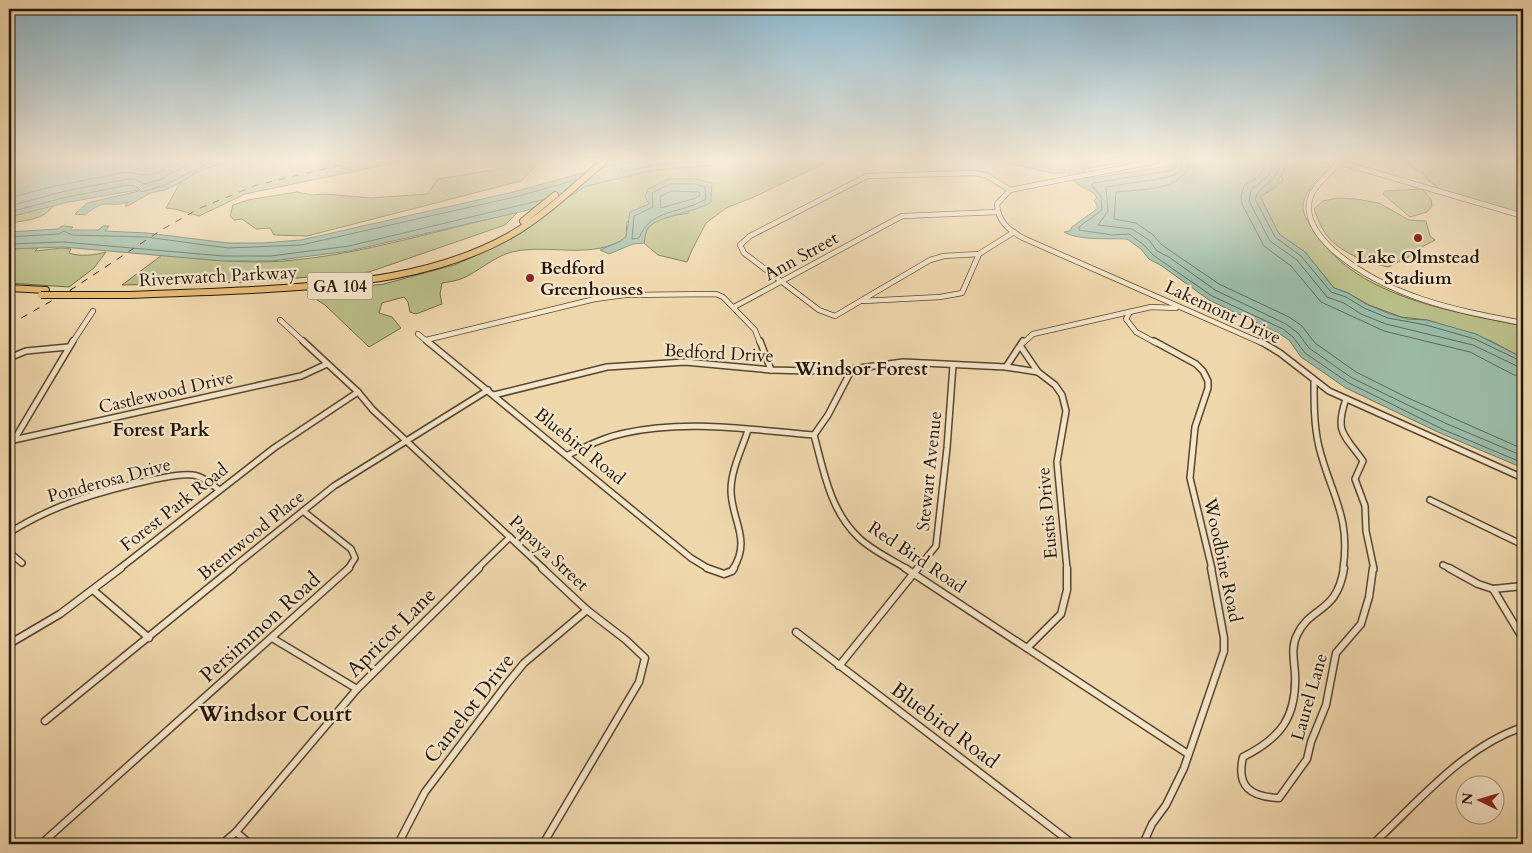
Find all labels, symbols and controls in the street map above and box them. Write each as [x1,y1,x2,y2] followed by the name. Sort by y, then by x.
[760,226,843,287] street label: Ann Street
[1412,232,1424,244] marker: Lake Olmstead Stadium
[1356,245,1480,291] place label: Lake Olmstead Stadium
[540,256,643,302] place label: Bedford Greenhouses
[138,260,298,293] street label: Riverwatch Parkway
[308,272,372,300] road number: GA 104
[524,272,536,284] marker: Bedford Greenhouses
[1161,275,1285,350] street label: Lakemont Drive
[664,338,774,369] street label: Bedford Drive
[793,356,928,382] district label: Windsor Forest
[96,365,236,420] street label: Castlewood Drive
[529,402,631,491] street label: Bluebird Road
[911,410,948,532] street label: Stewart Avenue
[113,417,210,443] district label: Forest Park
[45,452,174,509] street label: Ponderosa Drive
[115,457,234,557] street label: Forest Park Road
[1031,466,1064,560] street label: Eustis Drive
[193,485,310,586] street label: Brentwood Place
[1197,495,1248,625] street label: Woodbine Road
[503,510,594,597] street label: Papaya Street
[863,515,971,600] street label: Red Bird Road
[194,565,327,689] street label: Persimmon Road
[340,581,443,684] street label: Apricot Lane
[417,647,522,769] street label: Camelot Drive
[1285,651,1334,744] street label: Laurel Lane
[885,675,1005,776] street label: Bluebird Road
[197,699,352,729] district label: Windsor Court
[1454,776,1504,826] north arrow
[1458,792,1478,806] text: N

